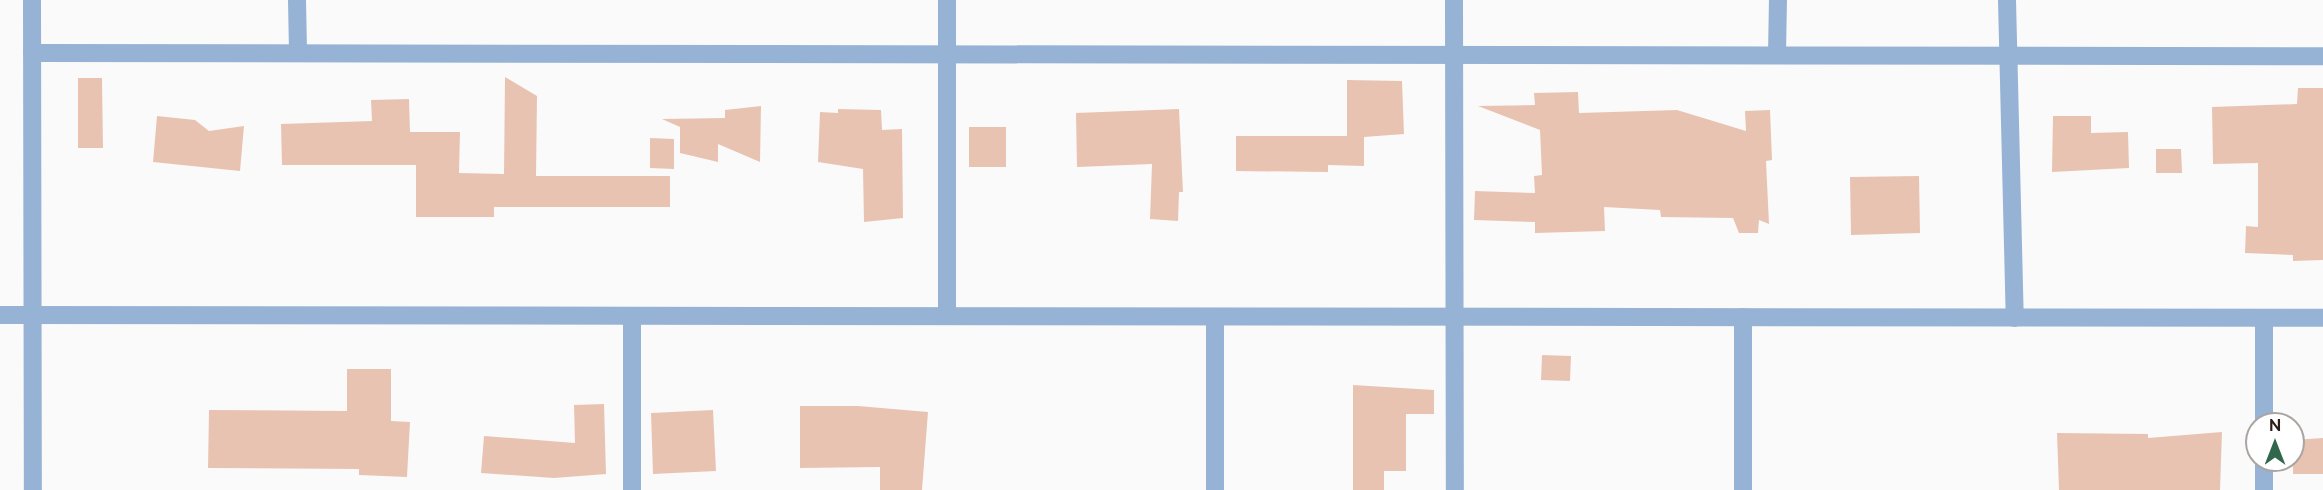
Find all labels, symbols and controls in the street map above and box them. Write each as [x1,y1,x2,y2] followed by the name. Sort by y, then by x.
[2245,412,2305,472] north arrow
[2269,416,2281,435] text: N

